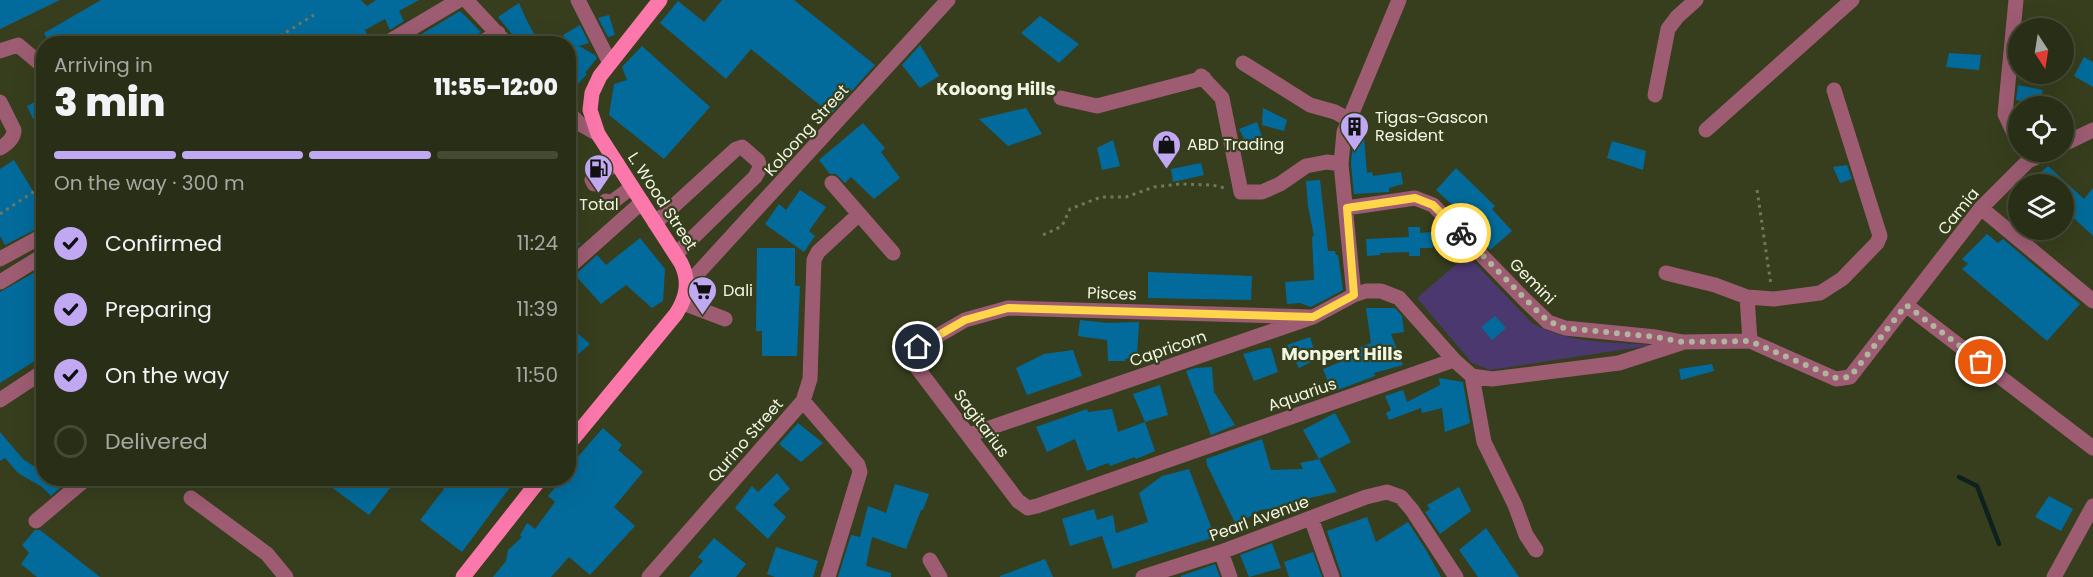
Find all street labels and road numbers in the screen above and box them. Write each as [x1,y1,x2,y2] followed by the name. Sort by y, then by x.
[759,79,854,181] street label: Koloong Street
[622,148,703,255] street label: L. Wood Street
[1932,183,1984,240] street label: Camia
[1504,253,1561,310] street label: Gemini
[1087,281,1137,306] street label: Pisces
[1127,325,1210,372] street label: Capricorn
[1265,372,1340,417] street label: Aquarius
[948,384,1015,462] street label: Sagitarius
[702,393,788,487] street label: Qurino Street
[1206,490,1312,547] street label: Pearl Avenue

